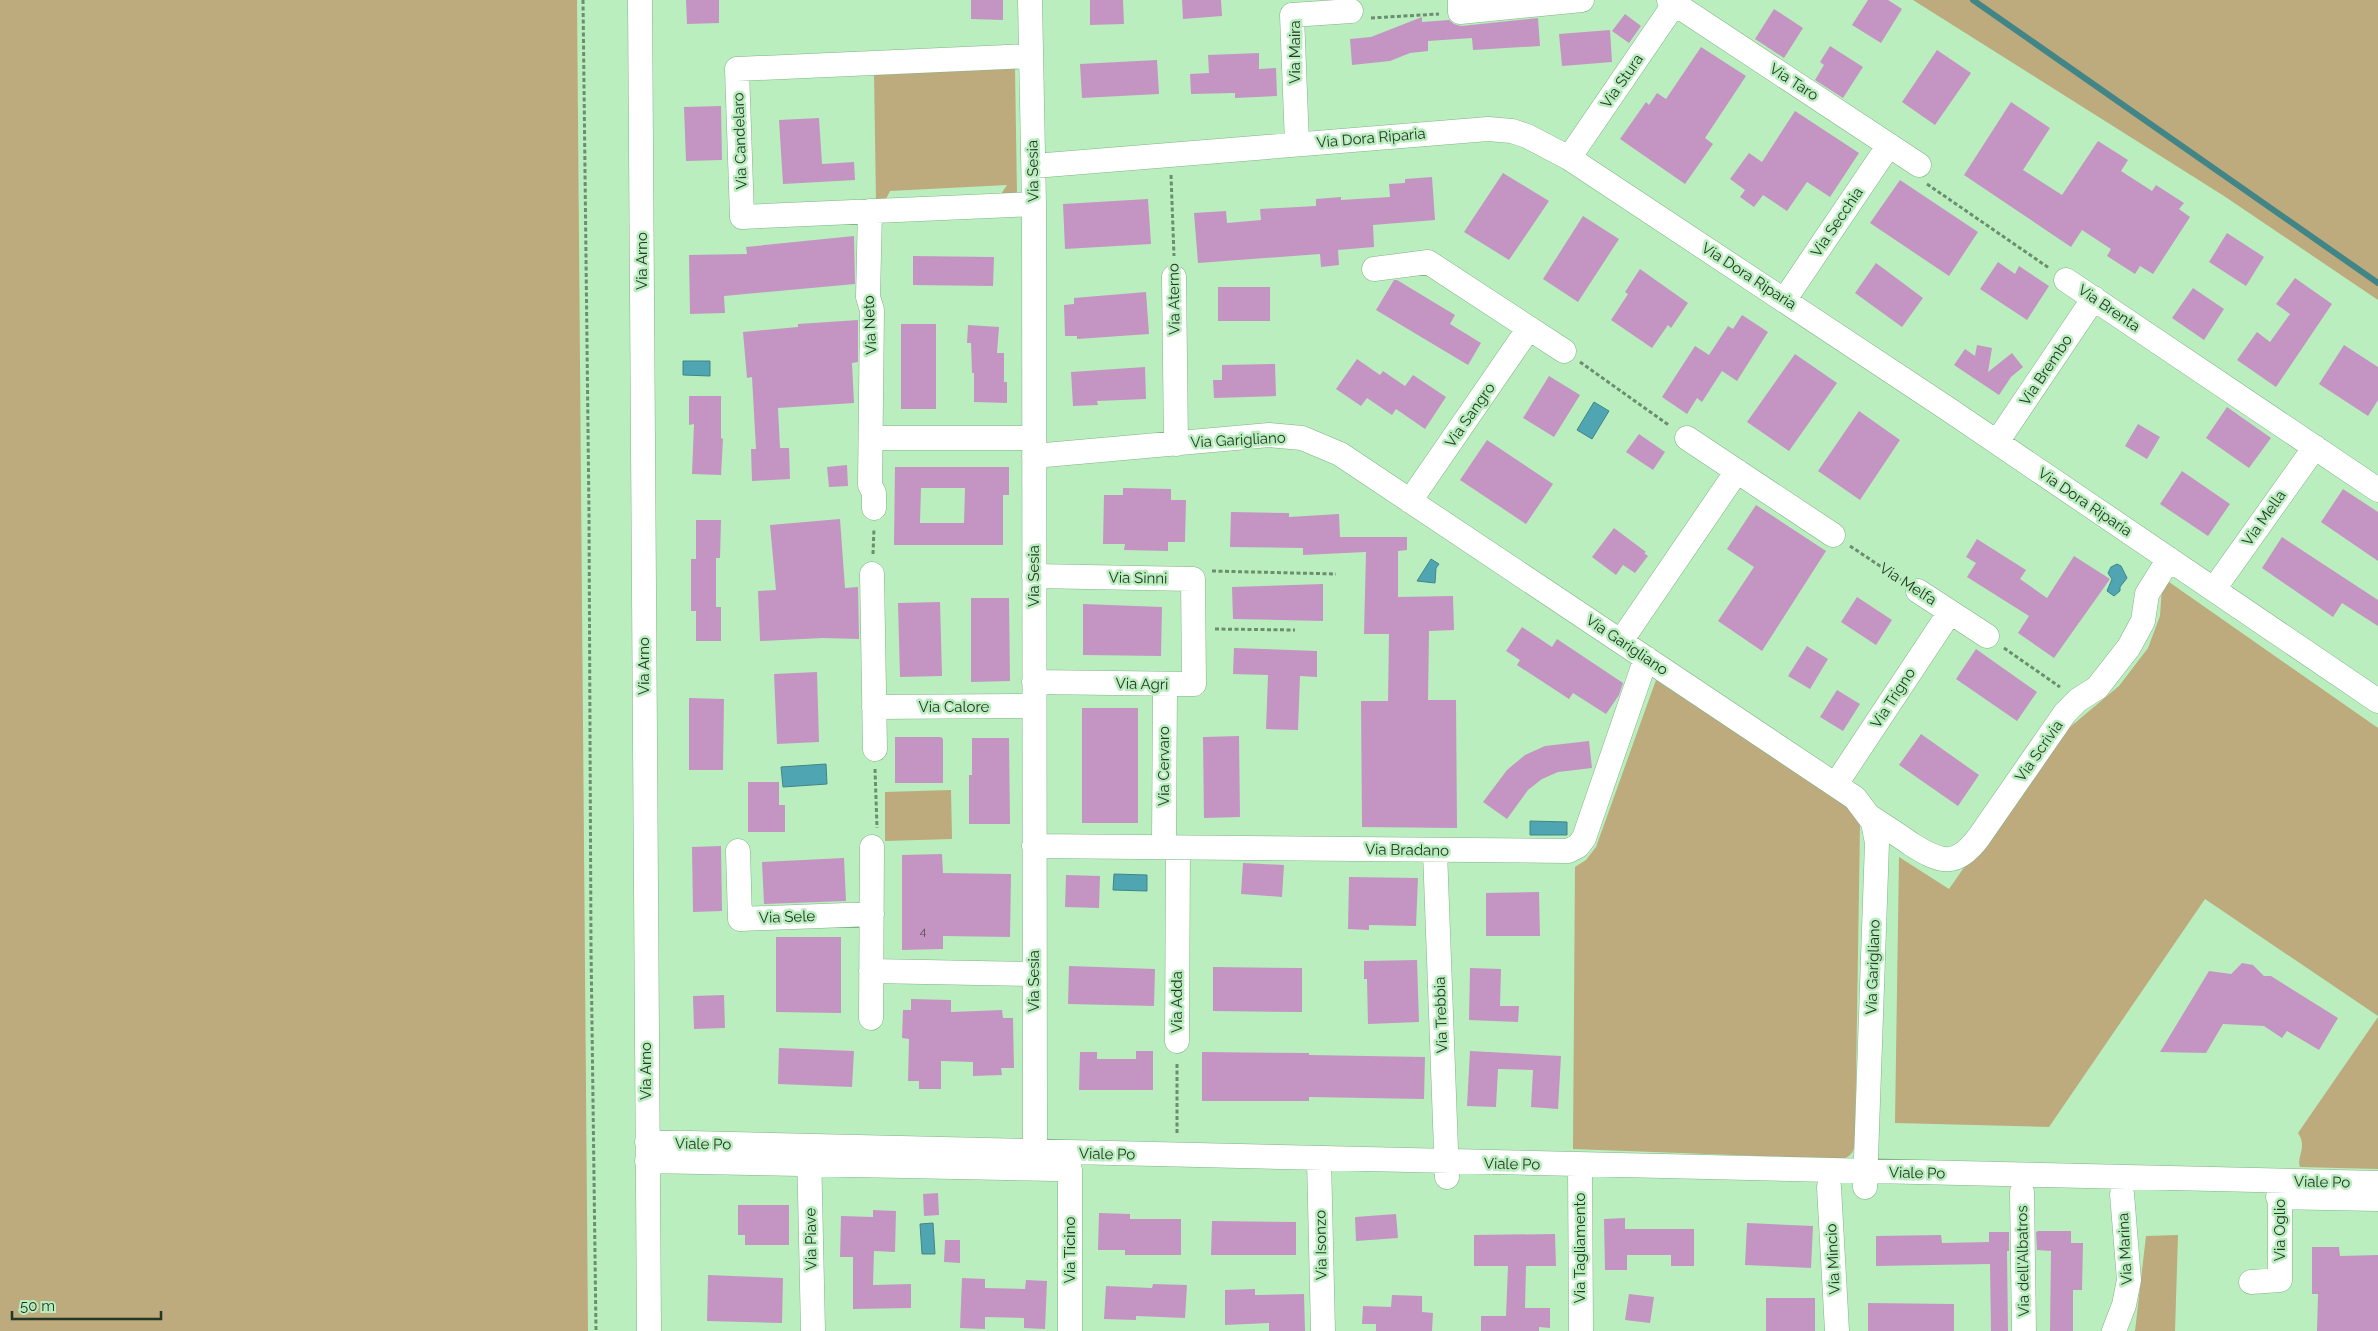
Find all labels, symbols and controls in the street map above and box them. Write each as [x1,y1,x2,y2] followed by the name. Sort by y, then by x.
[1286,20,1304,84] street label: Via Maira
[1597,51,1647,111] street label: Via Stura
[1766,60,1822,104] street label: Via Taro
[729,92,751,190] street label: Via Candelaro
[1316,124,1426,152] street label: Via Dora Riparia
[1023,140,1043,202] street label: Via Sesia
[1807,184,1867,260] street label: Via Secchia
[633,232,651,290] street label: Via Arno
[1698,239,1800,313] street label: Via Dora Riparia
[1164,263,1184,335] street label: Via Aterno
[2074,281,2144,335] street label: Via Brenta
[859,295,881,355] street label: Via Neto
[2016,331,2076,409] street label: Via Brembo
[1441,379,1499,451] street label: Via Sangro
[1190,429,1286,451] street label: Via Garigliano
[2035,464,2135,540] street label: Via Dora Riparia
[2238,487,2290,549] street label: Via Mella
[1025,545,1043,607] street label: Via Sesia
[1876,559,1940,609] street label: Via Melfa
[1109,568,1167,588] street label: Via Sinni
[1582,611,1672,679] street label: Via Garigliano
[635,637,653,695] street label: Via Arno
[1867,664,1919,732] street label: Via Trigno
[1115,675,1169,693] street label: Via Agri
[919,698,990,716] street label: Via Calore
[2011,717,2067,785] street label: Via Scrivia
[1155,726,1173,806] street label: Via Cervaro
[1365,840,1449,860] street label: Via Bradano
[759,907,816,927] street label: Via Sele
[1862,919,1884,1015] street label: Via Garigliano
[920,924,927,938] house number: 4
[1025,950,1043,1012] street label: Via Sesia
[1168,971,1186,1033] street label: Via Adda
[1431,976,1451,1054] street label: Via Trebbia
[637,1042,655,1100] street label: Via Arno
[675,1135,731,1153] street label: Viale Po
[1079,1145,1135,1163] street label: Viale Po
[1484,1155,1540,1173] street label: Viale Po
[1889,1164,1945,1182] street label: Viale Po
[2294,1173,2350,1191] street label: Viale Po
[1571,1193,1589,1303] street label: Via Tagliamento
[2271,1199,2289,1261] street label: Via Oglio
[2013,1205,2033,1317] street label: Via dell'Albatros
[801,1207,821,1270] street label: Via Piave
[1311,1210,1331,1280] street label: Via Isonzo
[2114,1212,2136,1286] street label: Via Marina
[1061,1217,1079,1283] street label: Via Ticino
[1822,1223,1844,1295] street label: Via Mincio
[12,1288,161,1320] scale bar
[20,1297,55,1315] text: 50 m

